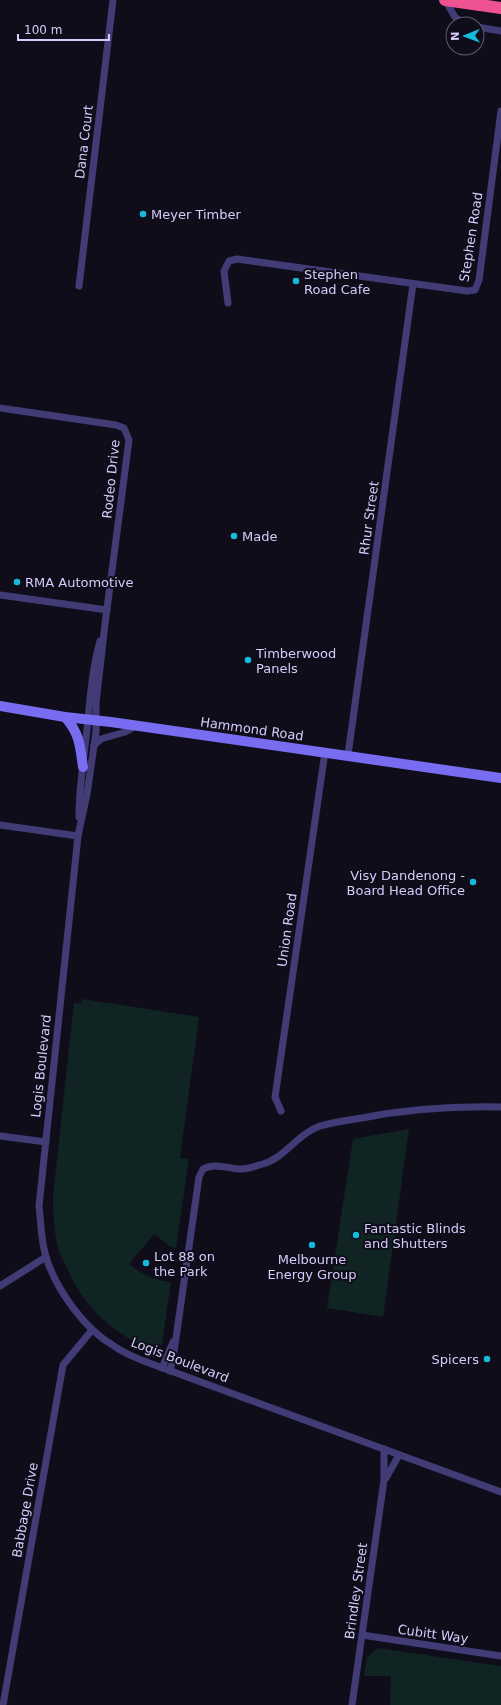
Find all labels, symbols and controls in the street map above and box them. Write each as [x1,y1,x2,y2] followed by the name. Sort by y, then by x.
[18,16,109,42] scale bar
[445,16,485,56] north arrow
[24,23,62,37] text: 100 m
[449,31,462,41] text: N
[72,104,96,180] street label: Dana Court
[456,191,486,283] street label: Stephen Road
[151,207,241,222] place label: Meyer Timber
[138,209,148,219] marker: Meyer Timber
[304,267,370,297] place label: Stephen Road Cafe
[291,276,301,286] marker: Stephen Road Cafe
[99,439,123,519] street label: Rodeo Drive
[356,480,382,556] street label: Rhur Street
[242,529,277,544] place label: Made
[229,531,239,541] marker: Made
[25,575,133,590] place label: RMA Automotive
[12,577,22,587] marker: RMA Automotive
[255,646,336,676] place label: Timberwood Panels
[243,655,253,665] marker: Timberwood Panels
[199,714,305,744] street label: Hammond Road
[347,868,465,898] place label: Visy Dandenong - Board Head Office
[468,877,478,887] marker: Visy Dandenong - Board Head Office
[274,892,300,968] street label: Union Road
[28,1014,54,1118] street label: Logis Boulevard
[364,1221,466,1251] place label: Fantastic Blinds and Shutters
[351,1230,361,1240] marker: Fantastic Blinds and Shutters
[307,1240,317,1250] marker: Melbourne Energy Group
[154,1249,215,1279] place label: Lot 88 on the Park
[267,1252,357,1282] place label: Melbourne Energy Group
[141,1258,151,1268] marker: Lot 88 on the Park
[129,1334,231,1386] street label: Logis Boulevard
[432,1352,479,1367] place label: Spicers
[482,1354,492,1364] marker: Spicers
[9,1461,41,1559] street label: Babbage Drive
[342,1542,370,1640] street label: Brindley Street
[397,1622,470,1646] street label: Cubitt Way

